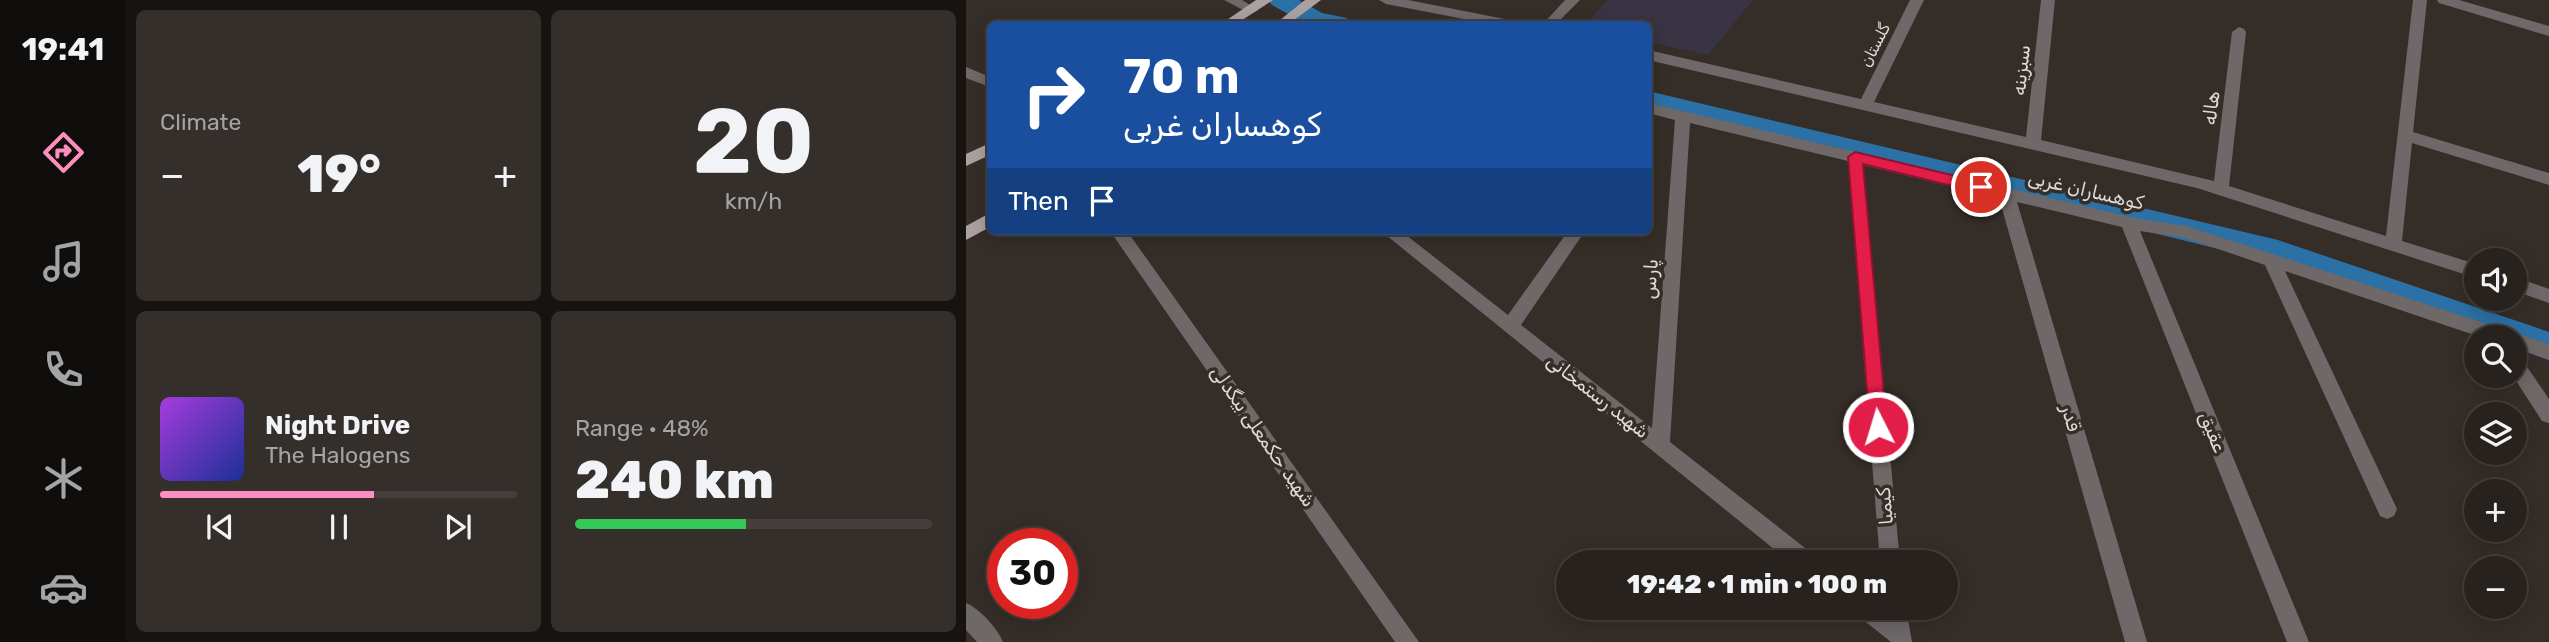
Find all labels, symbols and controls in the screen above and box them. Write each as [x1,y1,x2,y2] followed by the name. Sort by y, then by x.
[1856,19,1894,70] street label: گلستان
[22,30,104,68] text: 19:41
[2007,44,2035,96] street label: سبزینه
[1123,47,1240,105] text: 70 m
[1008,49,1099,140] icon: right
[693,87,814,195] text: 20
[2198,90,2225,126] street label: هاله
[1123,106,1322,144] text: کوهساران غربی
[160,108,241,136] text: Climate
[39,128,88,177] icon: directions
[297,143,381,205] text: 19°
[160,152,185,198] text: −
[493,152,517,198] text: +
[1951,157,2011,217] pin
[2026,166,2146,215] street label: کوهساران غربی
[1962,168,2000,206] icon: arrive
[1083,182,1121,220] icon: arrive
[1008,186,1069,217] text: Then
[725,187,782,215] text: km/h
[39,237,88,286] icon: music
[2464,248,2527,619] map controls
[2464,248,2527,311] button: sound
[1637,258,1665,300] street label: پارس
[2464,325,2527,388] button: search
[39,345,88,394] icon: phone
[1542,349,1654,443] street label: شهید رستمخانی
[1206,361,1320,511] street label: شهید حکمعلی بیگدلی
[1841,390,1915,464] position arrow
[2056,401,2086,434] street label: قدر
[2464,402,2527,465] button: layers
[2194,408,2232,456] street label: عقیق
[265,410,410,441] text: Night Drive
[575,414,709,442] text: Range · 48%
[265,441,411,469] text: The Halogens
[575,449,774,511] text: 240 km
[39,454,88,503] icon: climate
[2464,479,2527,542] button: +
[1872,486,1898,526] street label: کیمیا
[201,508,239,546] icon: previous
[320,508,358,546] icon: pause
[439,508,477,546] icon: next
[987,528,1078,619] speed limit sign: 30
[2464,556,2527,619] button: −
[39,563,88,612] icon: car
[1627,569,1887,600] text: 19:42 · 1 min · 100 m

